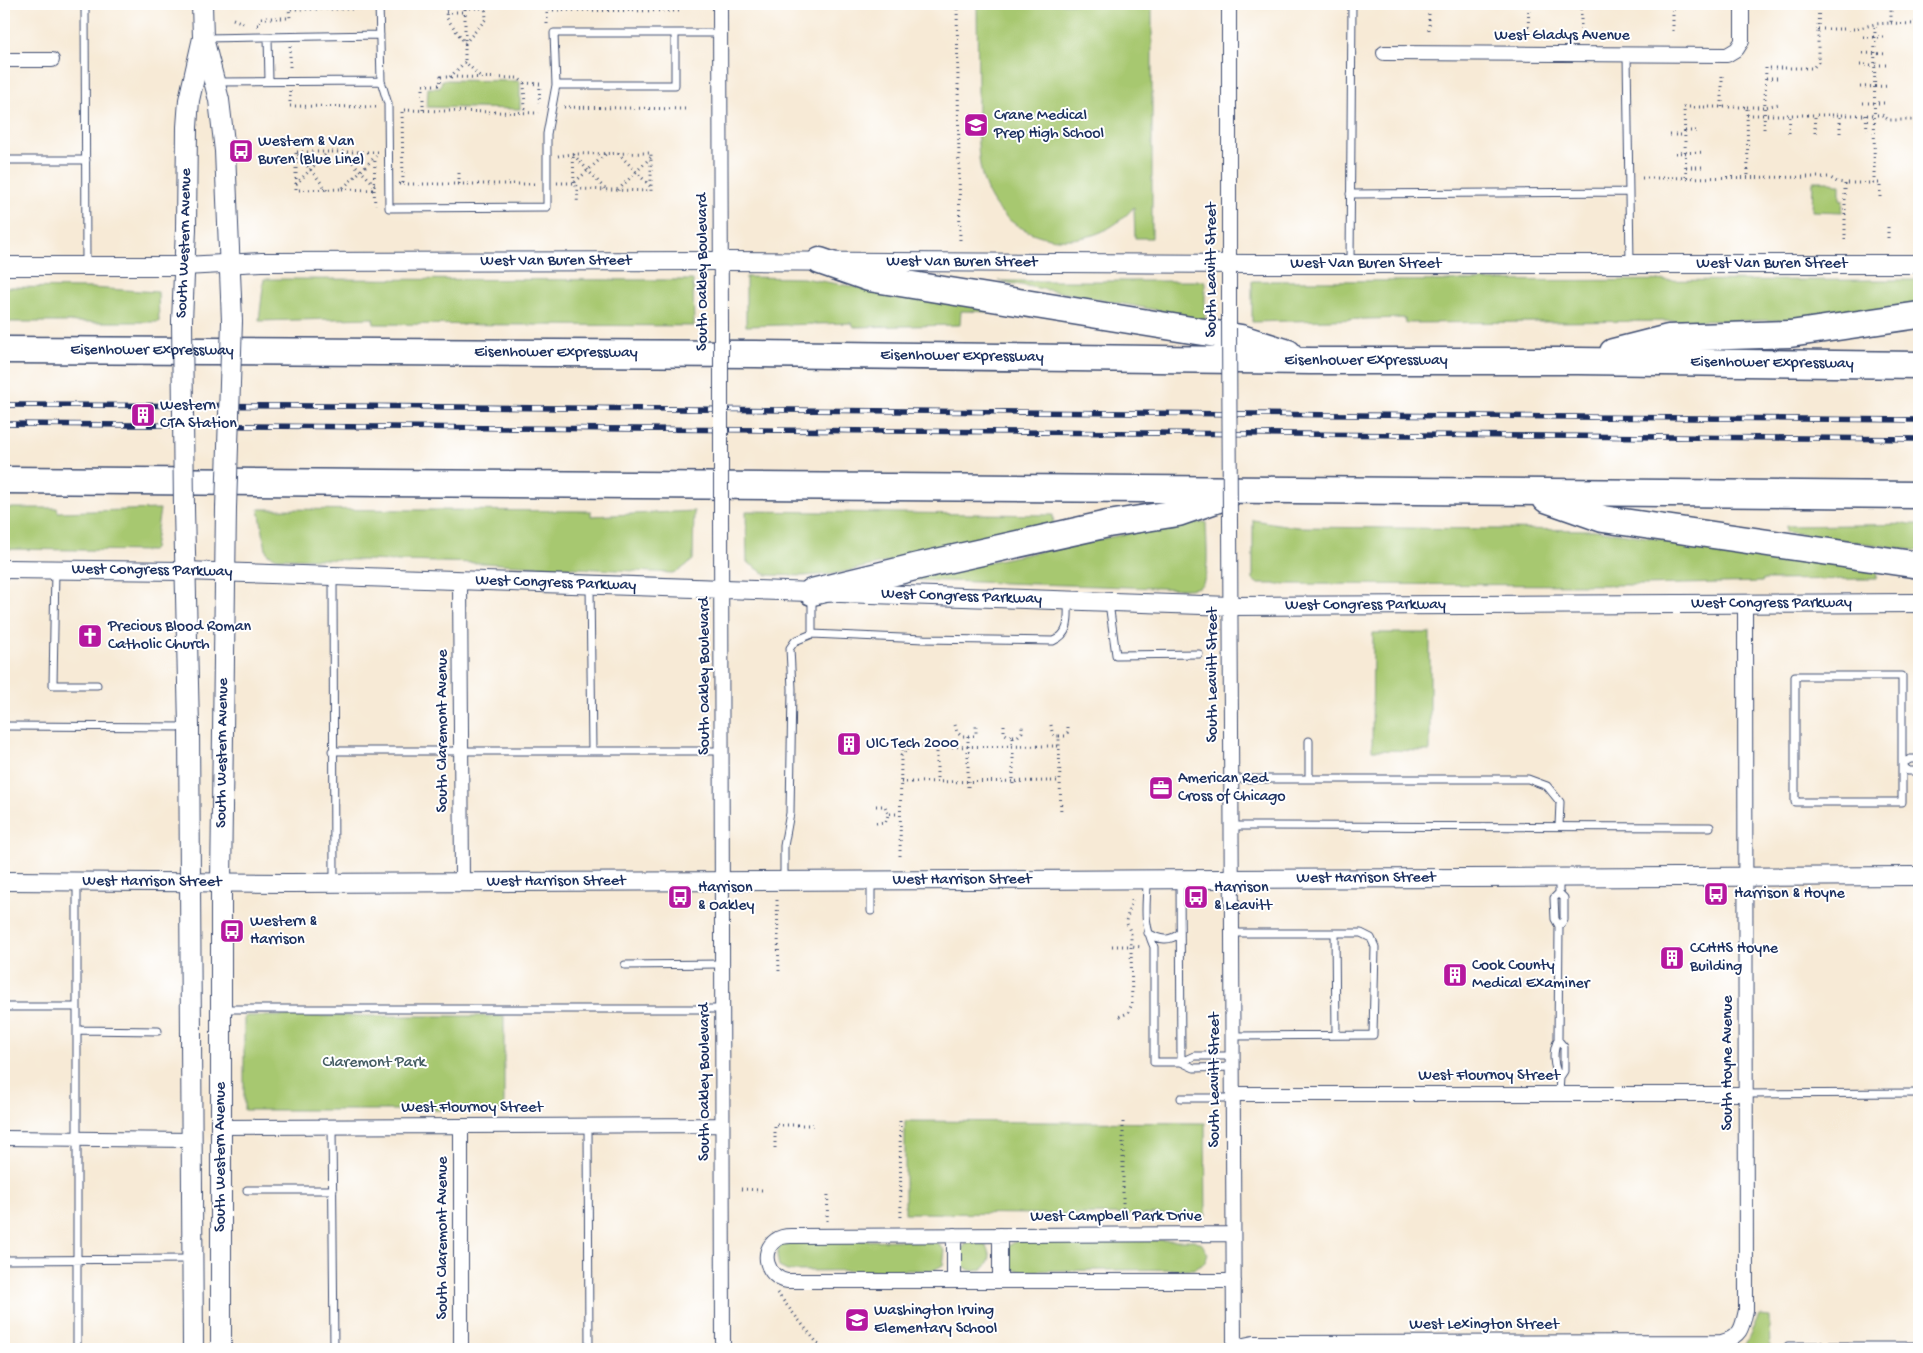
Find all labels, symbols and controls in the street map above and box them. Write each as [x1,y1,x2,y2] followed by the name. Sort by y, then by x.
[1494,27,1631,46] street label: West Gladys Avenue
[993,107,1104,144] place label: Crane Medical Prep High School
[963,112,989,138] school or university icon: Crane Medical Prep High School
[257,133,365,170] place label: Western & Van Buren (Blue Line)
[228,138,254,164] bus stop icon: Western & Van Buren (Blue Line)
[173,167,196,318] street label: South Western Avenue
[694,191,713,351] street label: South Oakley Boulevard
[1203,201,1222,338] street label: South Leavitt Street
[480,252,633,271] street label: West Van Buren Street
[886,252,1039,272] street label: West Van Buren Street
[1290,255,1443,274] street label: West Van Buren Street
[1696,255,1849,274] street label: West Van Buren Street
[70,341,234,361] street label: Eisenhower Expressway
[474,343,638,363] street label: Eisenhower Expressway
[880,346,1044,367] street label: Eisenhower Expressway
[1284,351,1448,371] street label: Eisenhower Expressway
[1690,353,1854,374] street label: Eisenhower Expressway
[160,397,237,434] place label: Western CTA Station
[130,402,156,428] building icon: Western CTA Station
[71,560,233,582] street label: West Congress Parkway
[475,571,637,596] street label: West Congress Parkway
[881,585,1042,609] street label: West Congress Parkway
[1691,594,1852,613] street label: West Congress Parkway
[696,595,715,755] street label: South Oakley Boulevard
[1285,596,1446,615] street label: West Congress Parkway
[1204,606,1223,743] street label: South Leavitt Street
[107,618,252,655] place label: Precious Blood Roman Catholic Church
[77,623,103,649] church icon: Precious Blood Roman Catholic Church
[434,649,453,812] street label: South Claremont Avenue
[212,677,233,828] street label: South Western Avenue
[836,731,862,757] building icon: UIC Tech 2000
[866,735,959,754] place label: UIC Tech 2000
[1178,770,1286,807] place label: American Red Cross of Chicago
[1148,775,1174,801] office icon: American Red Cross of Chicago
[1296,869,1437,888] street label: West Harrison Street
[892,870,1033,890] street label: West Harrison Street
[82,872,223,892] street label: West Harrison Street
[486,872,627,892] street label: West Harrison Street
[698,879,755,916] place label: Harrison & Oakley
[1214,879,1273,916] place label: Harrison & Leavitt
[1703,881,1729,907] bus stop icon: Harrison & Hoyne
[667,884,693,910] bus stop icon: Harrison & Oakley
[1183,884,1209,910] bus stop icon: Harrison & Leavitt
[1734,885,1845,904] place label: Harrison & Hoyne
[250,913,318,950] place label: Western & Harrison
[219,918,245,944] bus stop icon: Western & Harrison
[1689,940,1779,977] place label: CCHHS Hoyne Building
[1659,945,1685,971] building icon: CCHHS Hoyne Building
[1472,957,1591,994] place label: Cook County Medical Examiner
[1442,962,1468,988] building icon: Cook County Medical Examiner
[1719,995,1738,1131] street label: South Hoyne Avenue
[696,1001,715,1161] street label: South Oakley Boulevard
[1206,1011,1225,1148] street label: South Leavitt Street
[322,1054,427,1073] park label: Claremont Park
[1418,1067,1561,1086] street label: West Flournoy Street
[212,1081,231,1232] street label: South Western Avenue
[401,1099,544,1118] street label: West Flournoy Street
[434,1156,453,1319] street label: South Claremont Avenue
[1030,1208,1203,1227] street label: West Campbell Park Drive
[874,1302,997,1339] place label: Washington Irving Elementary School
[844,1307,870,1333] school or university icon: Washington Irving Elementary School
[1409,1316,1560,1335] street label: West Lexington Street

